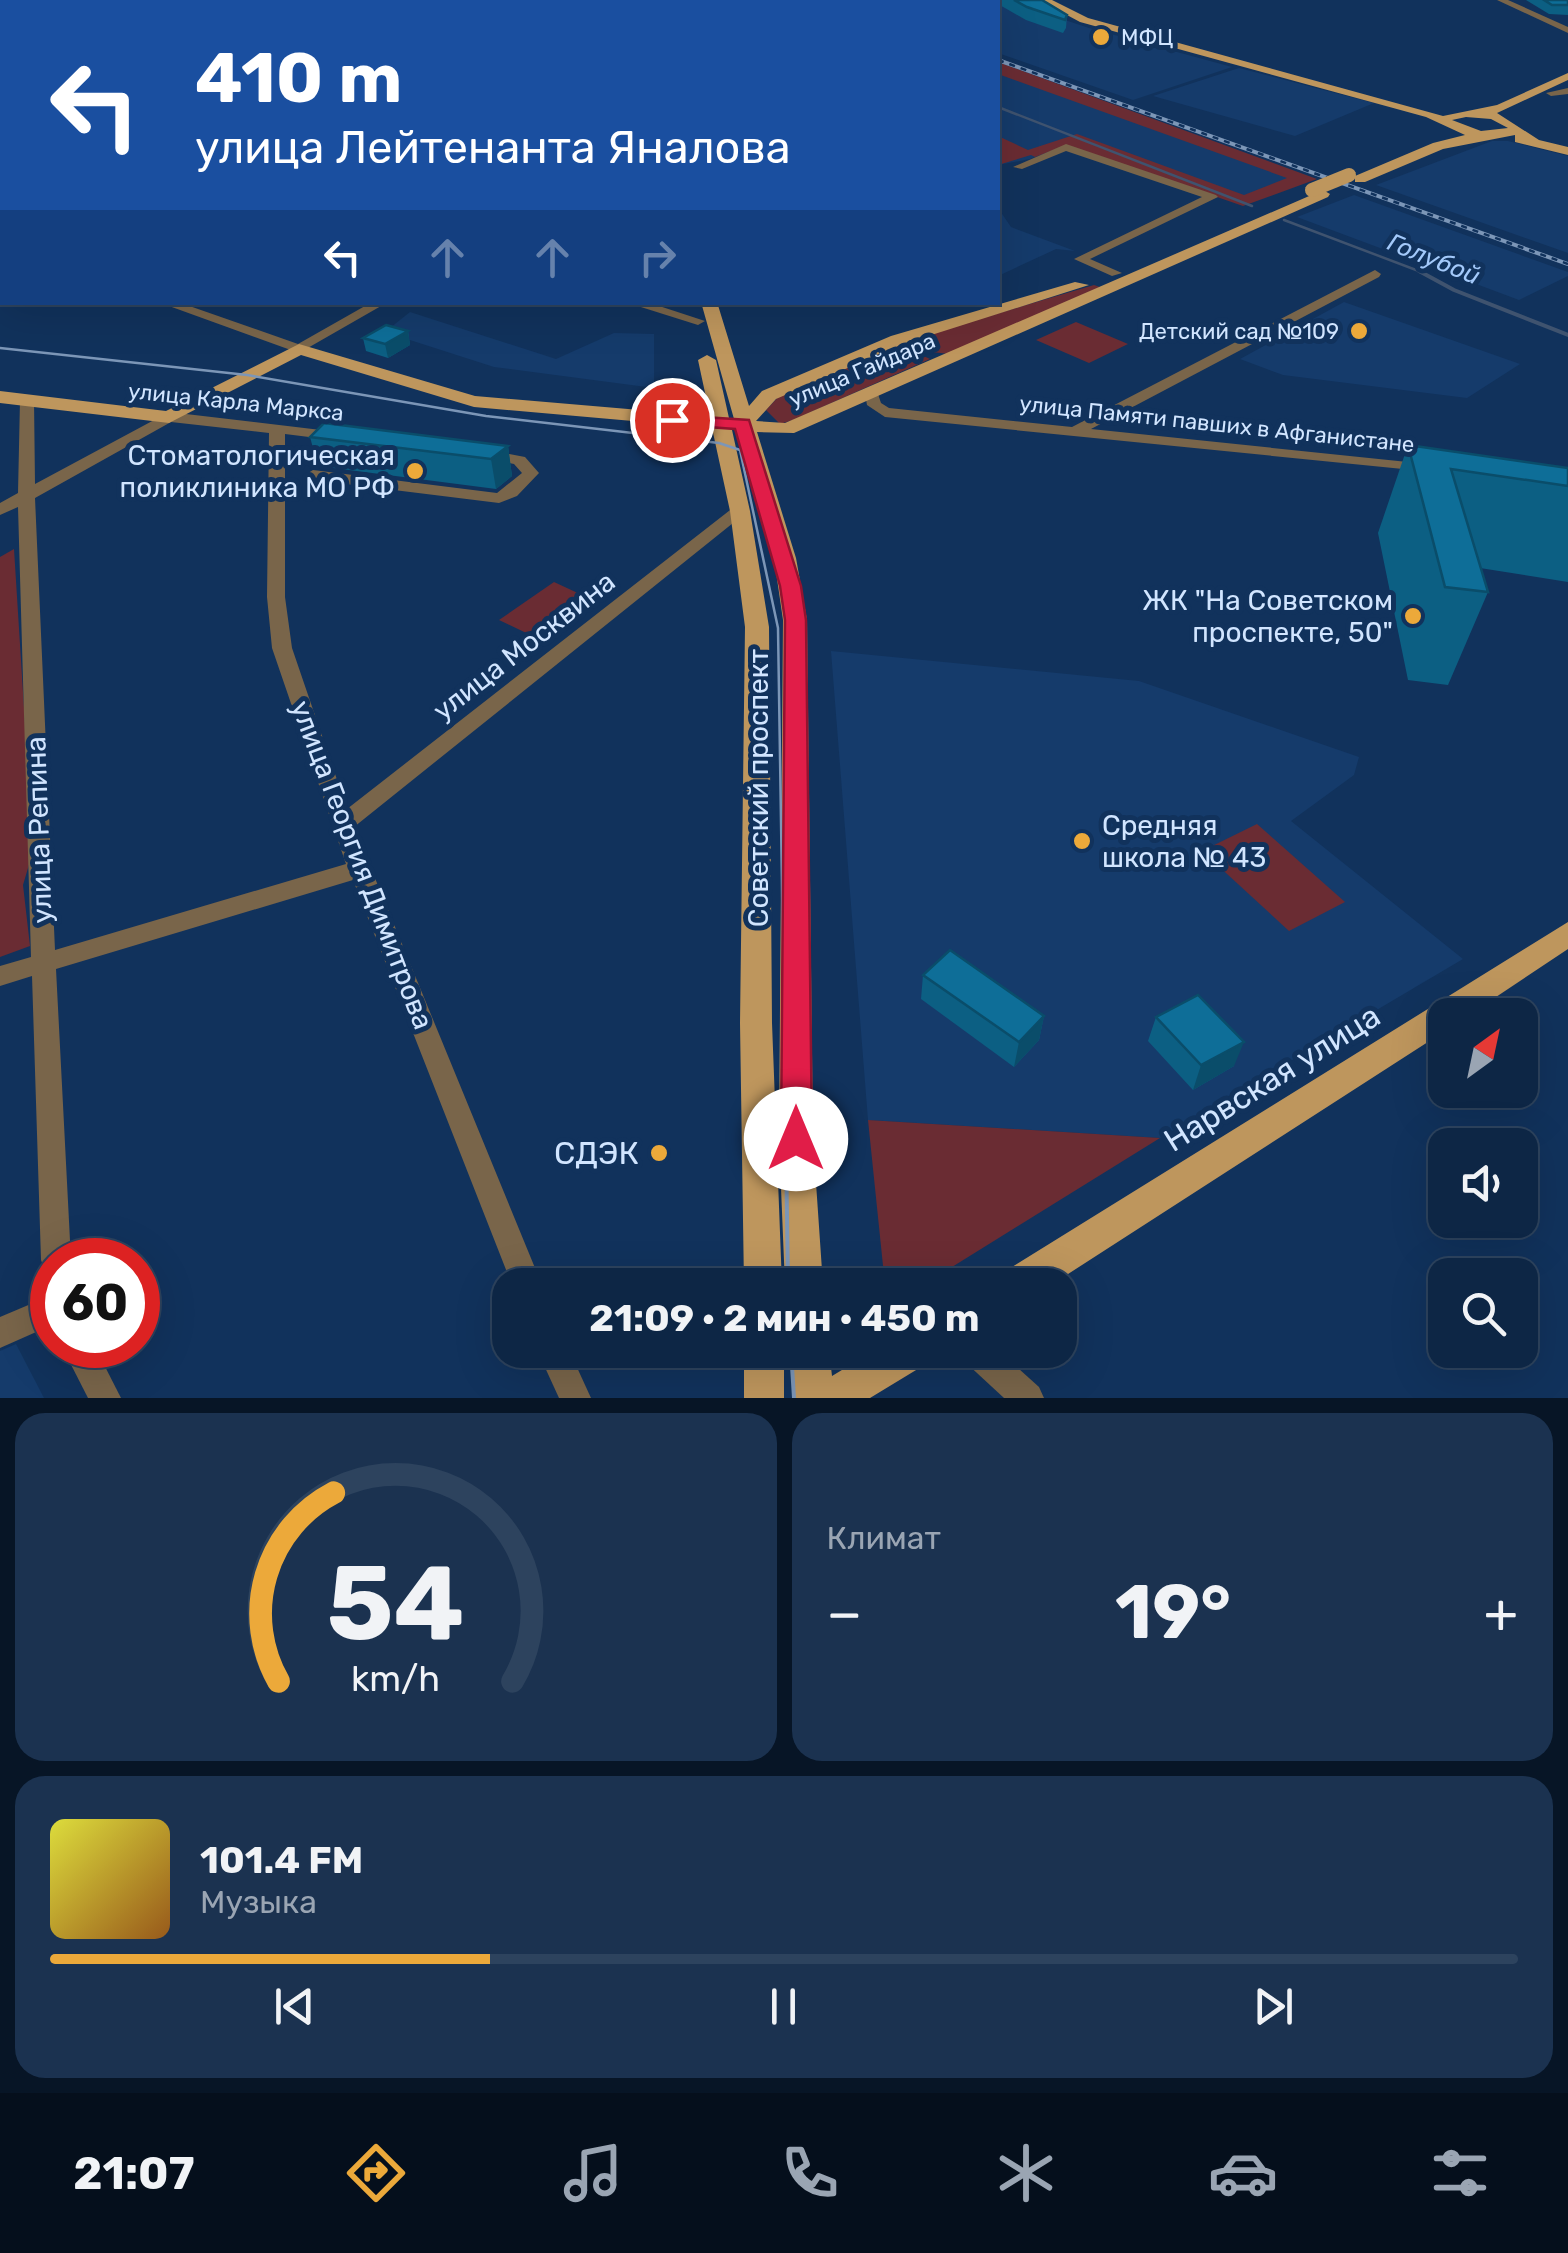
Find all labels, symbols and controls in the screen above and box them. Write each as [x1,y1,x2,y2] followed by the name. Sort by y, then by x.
[1121,24,1173,51] place label: МФЦ
[1090,26,1112,48] marker: МФЦ
[195,37,403,120] text: 410 m
[30,40,160,170] icon: left
[195,121,791,174] text: улица Лейтенанта Яналова
[1384,227,1484,291] water label: Голубой
[315,230,370,285] icon: left
[420,230,475,285] icon: ahead
[525,230,580,285] icon: ahead
[630,230,685,285] icon: right
[1139,318,1339,345] place label: Детский сад №109
[1348,320,1370,342] marker: Детский сад №109
[785,327,939,413] street label: улица Гайдара
[127,377,345,427] street label: улица Карла Маркса
[630,378,715,463] pin
[1018,390,1416,458] street label: улица Памяти павших в Афганистане
[645,393,700,448] icon: arrive
[120,439,395,504] place label: Стоматологическая поликлиника МО РФ
[404,460,426,482] marker: Стоматологическая поликлиника МО РФ
[427,565,621,727] street label: улица Москвина
[1142,584,1393,649] place label: ЖК "На Советском проспекте, 50"
[1402,605,1424,627] marker: ЖК "На Советском проспекте, 50"
[742,649,775,927] street label: Советский проспект
[284,696,440,1034] street label: улица Георгия Димитрова
[19,736,59,924] street label: улица Репина
[1102,809,1266,874] place label: Средняя школа № 43
[1071,830,1093,852] marker: Средняя школа № 43
[1157,996,1387,1160] street label: Нарвская улица
[1428,998,1538,1108] north arrow
[1428,998,1538,1368] map controls
[744,1087,848,1191] position arrow
[1428,1128,1538,1238] button: sound
[554,1134,639,1172] place label: СДЭК
[648,1142,670,1164] marker: СДЭК
[30,1238,160,1368] speed limit sign: 60
[1428,1258,1538,1368] button: search
[589,1295,980,1341] text: 21:09 · 2 мин · 450 m
[827,1519,941,1557] text: Климат
[327,1542,465,1665] text: 54
[1115,1568,1231,1657] text: 19°
[827,1581,862,1646] text: −
[1484,1581,1518,1646] text: +
[351,1658,440,1700] text: km/h
[200,1837,363,1883] text: 101.4 FM
[200,1883,317,1921] text: Музыка
[267,1979,322,2034] icon: previous
[756,1979,811,2034] icon: pause
[1246,1979,1301,2034] icon: next
[341,2138,411,2208] icon: directions
[558,2138,628,2208] icon: music
[775,2138,845,2208] icon: phone
[991,2138,1061,2208] icon: climate
[1208,2138,1278,2208] icon: car
[1425,2138,1495,2208] icon: filters
[73,2147,194,2200] text: 21:07

